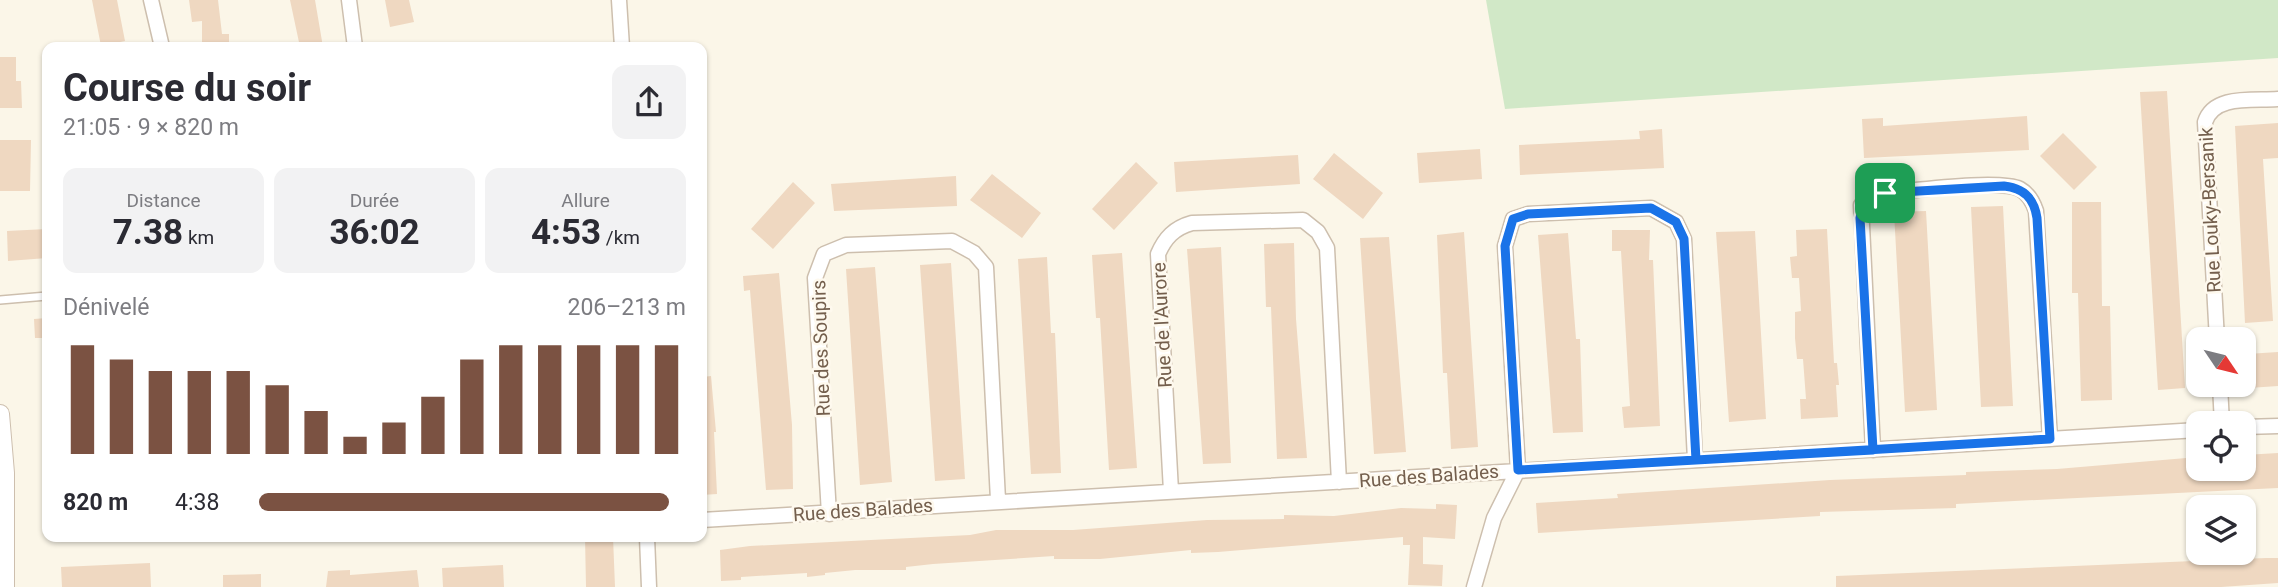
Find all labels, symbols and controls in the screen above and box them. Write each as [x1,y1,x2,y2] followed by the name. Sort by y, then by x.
[612,65,686,139] button: share
[63,66,311,110] text: Course du soir
[63,114,239,141] text: 21:05 · 9 × 820 m
[2194,126,2226,293] street label: Rue Louky-Bersanik
[1855,163,1915,223] pin
[1866,174,1904,212] icon: arrive
[127,189,200,212] text: Distance
[350,189,399,212] text: Durée
[561,189,610,212] text: Allure
[113,212,183,253] text: 7.38
[329,212,420,253] text: 36:02
[531,212,601,253] text: 4:53
[183,226,214,249] text: km
[601,226,640,249] text: /km
[1147,262,1177,388] street label: Rue de l'Aurore
[807,279,835,417] street label: Rue des Soupirs
[63,294,150,321] text: Dénivelé
[567,294,686,321] text: 206–213 m
[2186,327,2256,397] north arrow
[2186,327,2256,565] map controls
[2186,411,2256,481] button: locate
[1358,460,1500,492] street label: Rue des Balades
[63,489,128,516] text: 820 m
[175,489,219,516] text: 4:38
[792,494,934,526] street label: Rue des Balades
[2186,495,2256,565] button: layers

